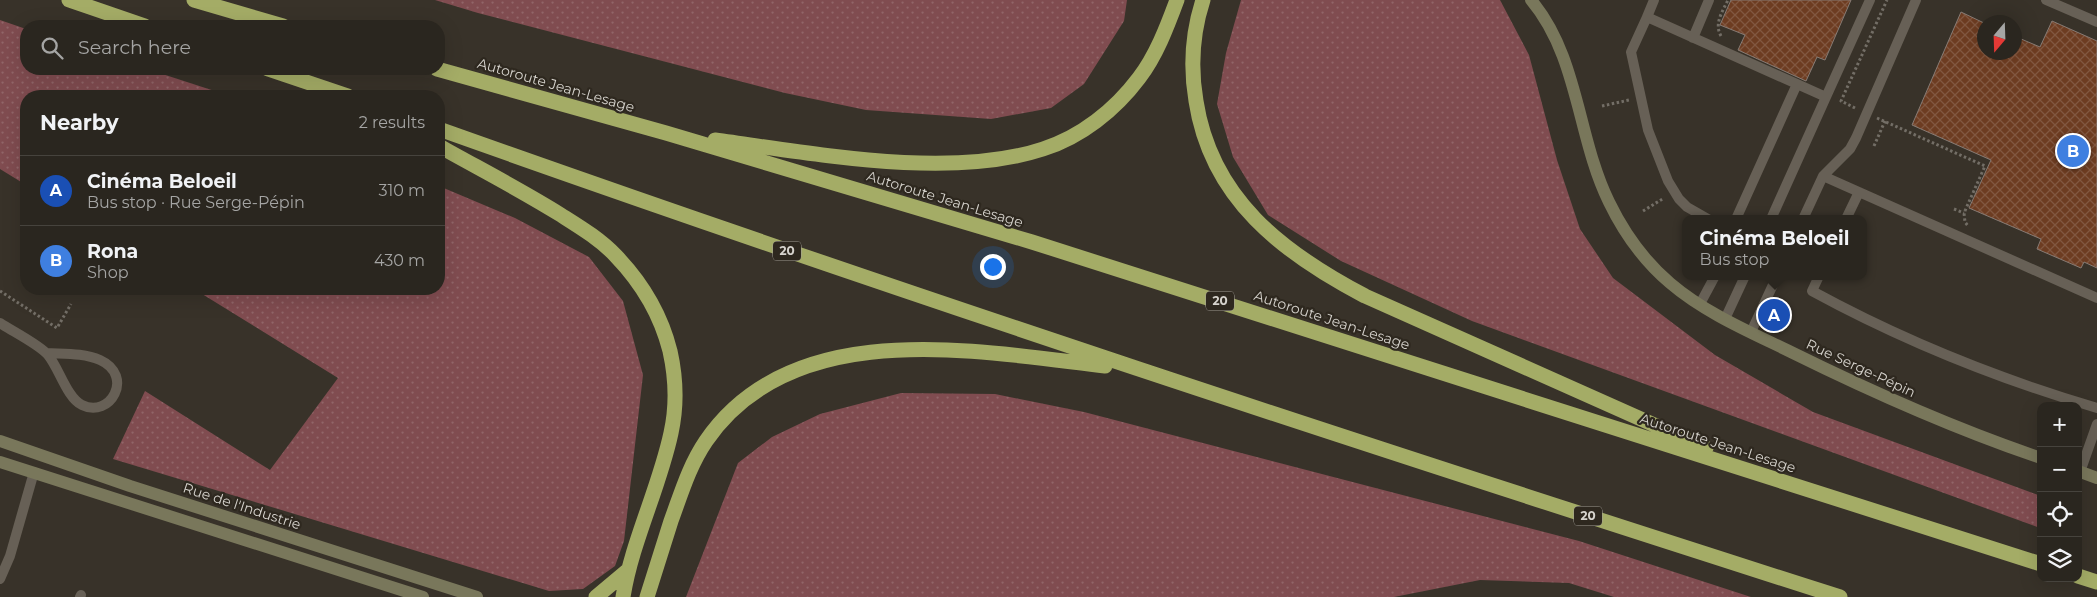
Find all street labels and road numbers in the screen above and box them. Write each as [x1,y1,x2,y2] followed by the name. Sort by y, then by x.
[475,54,637,116] street label: Autoroute Jean-Lesage
[865,167,1025,231] street label: Autoroute Jean-Lesage
[773,242,801,260] road number: 20
[1252,286,1412,354] street label: Autoroute Jean-Lesage
[1206,292,1234,310] road number: 20
[1803,335,1919,401] street label: Rue Serge-Pépin
[1638,409,1798,477] street label: Autoroute Jean-Lesage
[181,478,303,534] street label: Rue de l'Industrie
[1574,506,1602,526] road number: 20

